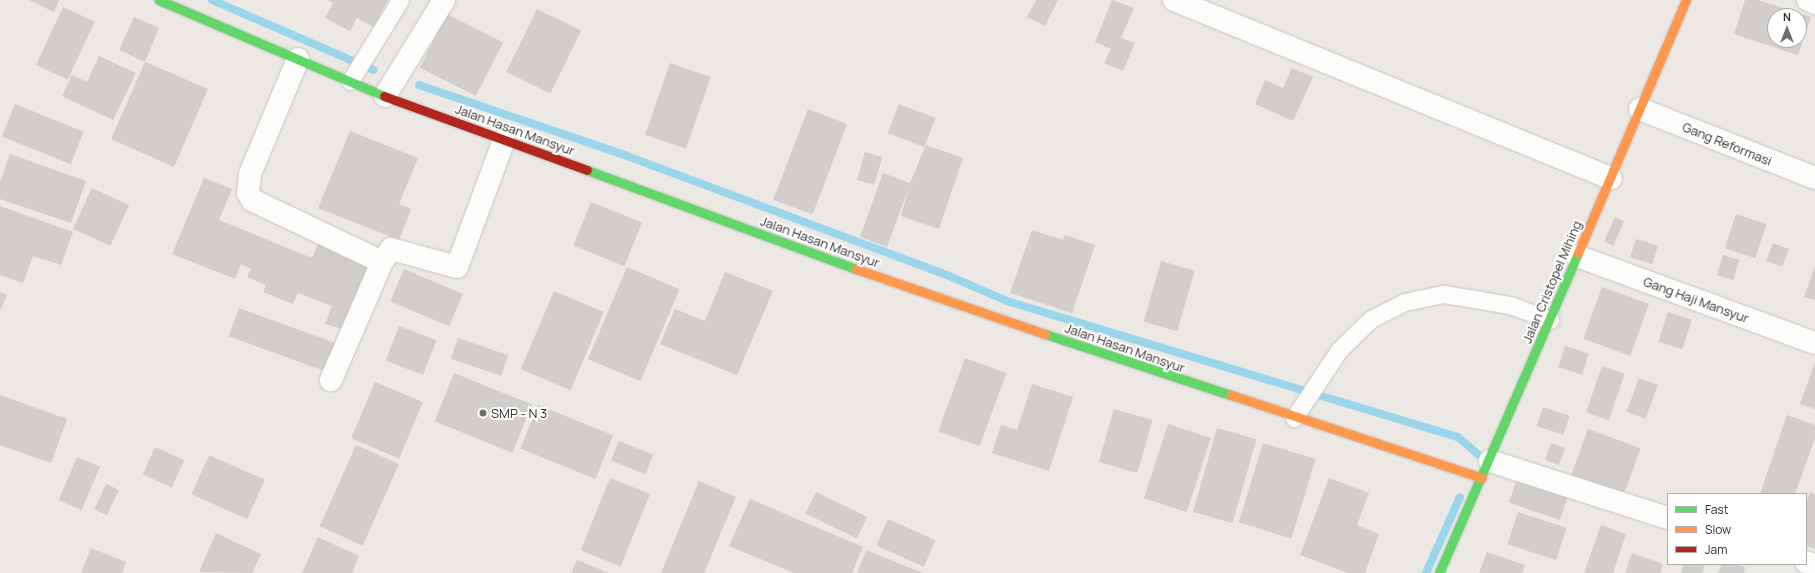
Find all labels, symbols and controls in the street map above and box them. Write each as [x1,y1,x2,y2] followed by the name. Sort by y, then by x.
[1767,8,1807,48] north arrow
[1783,9,1791,24] text: N
[453,101,577,159] street label: Jalan Hasan Mansyur
[1680,119,1774,169] street label: Gang Reformasi
[758,213,882,271] street label: Jalan Hasan Mansyur
[1519,218,1585,346] street label: Jalan Cristopel Mihing
[1641,274,1751,326] street label: Gang Haji Mansyur
[1063,320,1187,376] street label: Jalan Hasan Mansyur
[491,405,547,421] place label: SMP - N 3
[478,408,488,418] marker: SMP - N 3
[1667,493,1807,565] legend
[1705,501,1729,518] text: Fast
[1705,521,1731,538] text: Slow
[1705,541,1727,558] text: Jam

